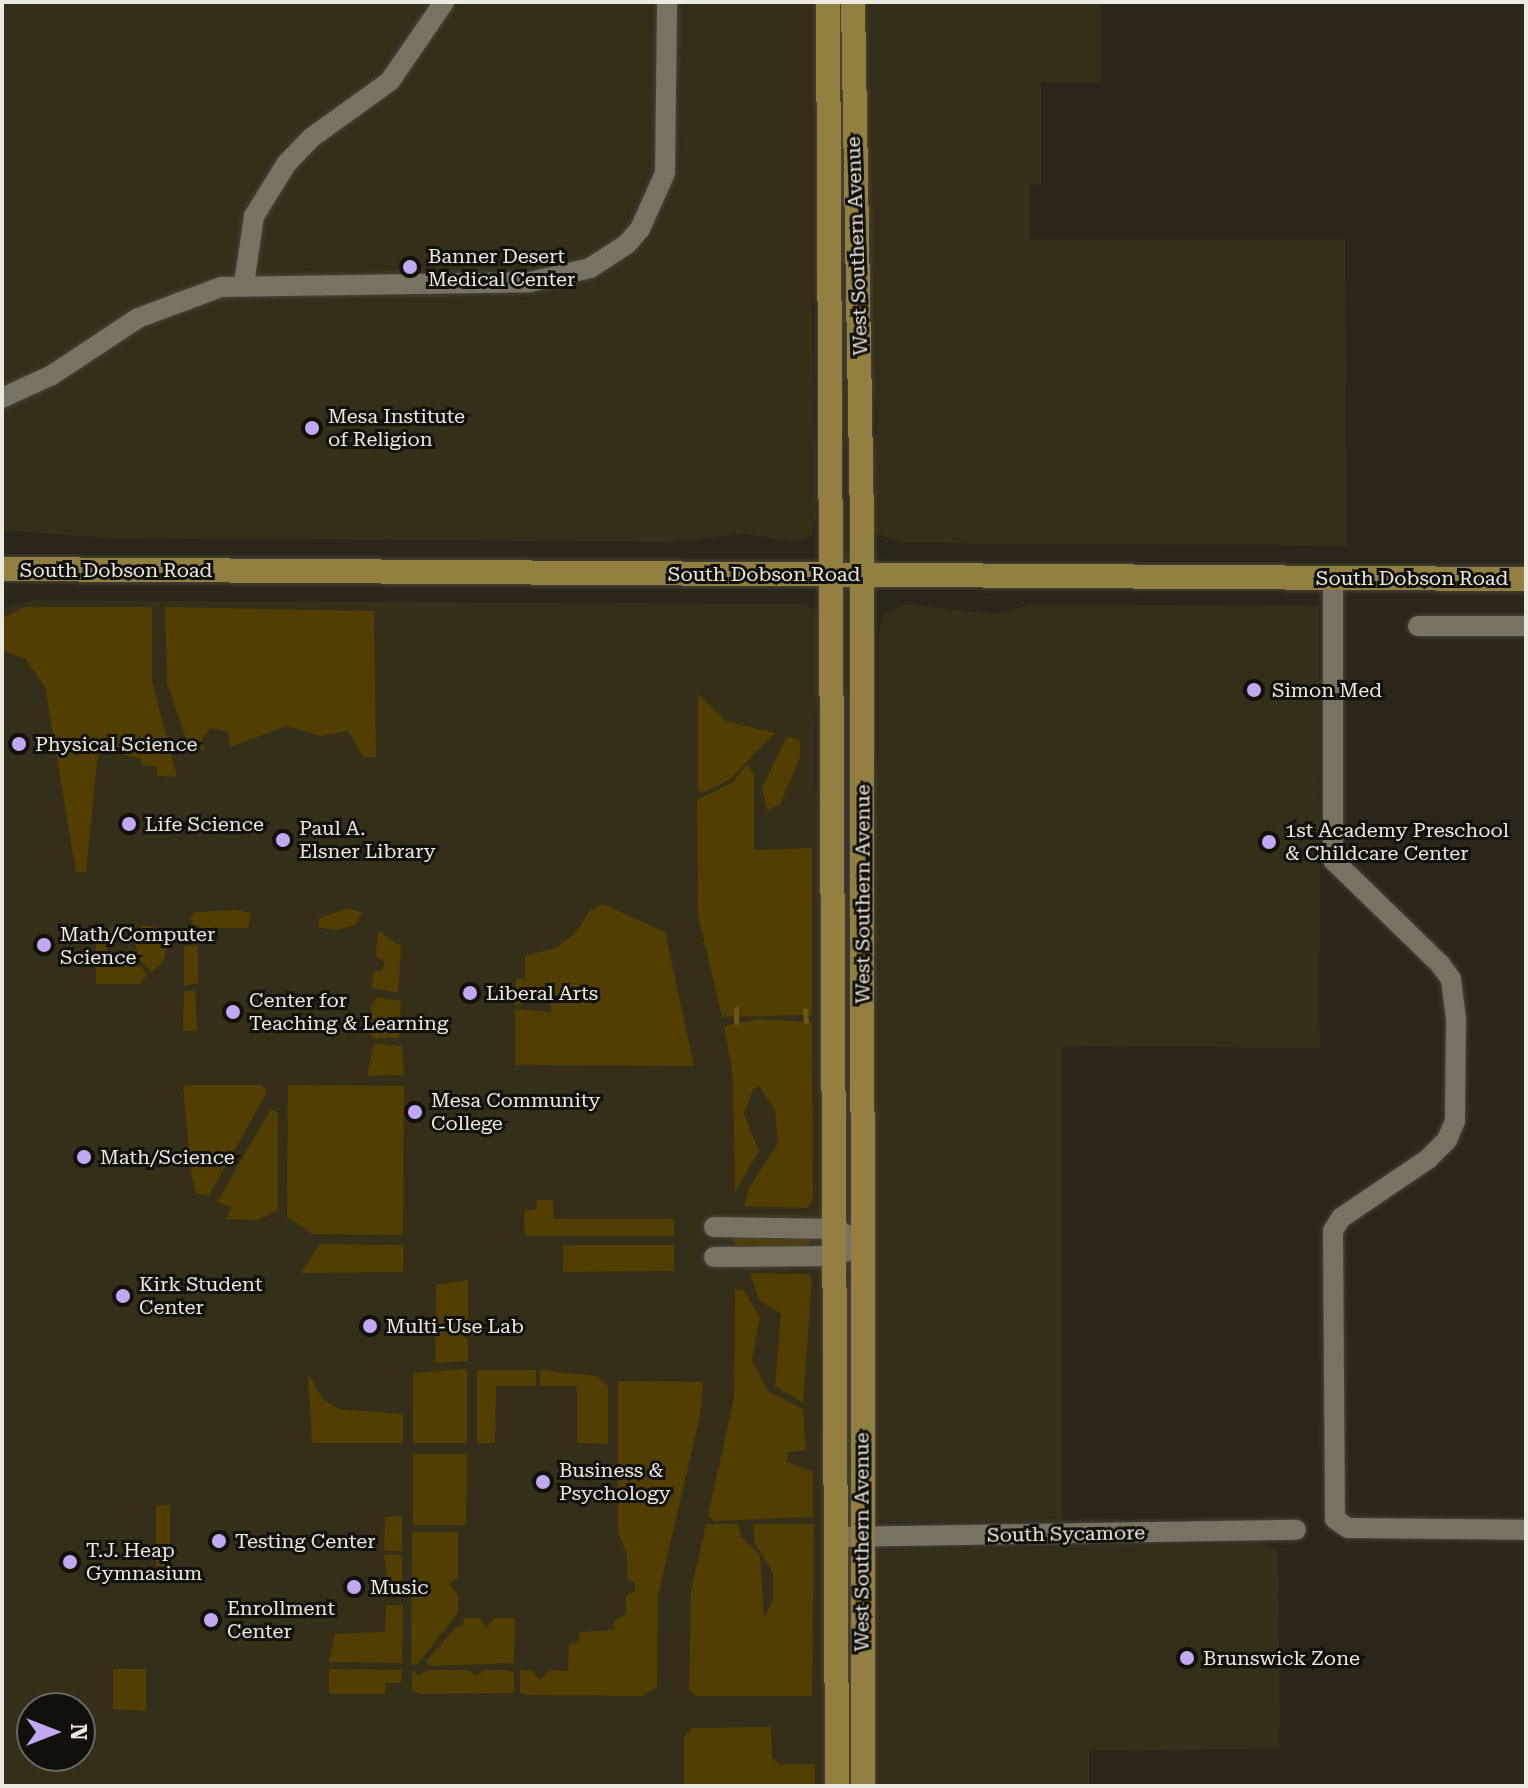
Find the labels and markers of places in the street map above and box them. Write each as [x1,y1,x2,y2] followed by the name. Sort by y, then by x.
[428,244,575,291] place label: Banner Desert Medical Center
[399,256,421,278] marker: Banner Desert Medical Center
[328,404,465,451] place label: Mesa Institute of Religion
[303,419,321,437] marker: Mesa Institute of Religion
[1272,678,1382,702] place label: Simon Med
[1243,679,1265,701] marker: Simon Med
[35,732,198,756] place label: Physical Science
[10,735,28,753] marker: Physical Science
[145,812,264,836] place label: Life Science
[120,815,138,833] marker: Life Science
[299,816,436,863] place label: Paul A. Elsner Library
[1285,818,1509,865] place label: 1st Academy Preschool & Childcare Center
[274,831,292,849] marker: Paul A. Elsner Library
[1260,833,1278,851] marker: 1st Academy Preschool & Childcare Center
[60,922,215,969] place label: Math/Computer Science
[35,936,53,954] marker: Math/Computer Science
[486,981,598,1005] place label: Liberal Arts
[461,984,479,1002] marker: Liberal Arts
[249,988,448,1035] place label: Center for Teaching & Learning
[224,1003,242,1021] marker: Center for Teaching & Learning
[431,1088,600,1135] place label: Mesa Community College
[406,1103,424,1121] marker: Mesa Community College
[100,1145,235,1169] place label: Math/Science
[75,1148,93,1166] marker: Math/Science
[139,1272,262,1319] place label: Kirk Student Center
[114,1287,132,1305] marker: Kirk Student Center
[386,1314,524,1338] place label: Multi-Use Lab
[361,1317,379,1335] marker: Multi-Use Lab
[559,1458,671,1505] place label: Business & Psychology
[534,1473,552,1491] marker: Business & Psychology
[235,1529,375,1553] place label: Testing Center
[210,1532,228,1550] marker: Testing Center
[86,1538,202,1585] place label: T.J. Heap Gymnasium
[61,1553,79,1571] marker: T.J. Heap Gymnasium
[370,1575,428,1599] place label: Music
[345,1578,363,1596] marker: Music
[227,1596,335,1643] place label: Enrollment Center
[202,1611,220,1629] marker: Enrollment Center
[1203,1646,1360,1670] place label: Brunswick Zone
[1178,1649,1196,1667] marker: Brunswick Zone

